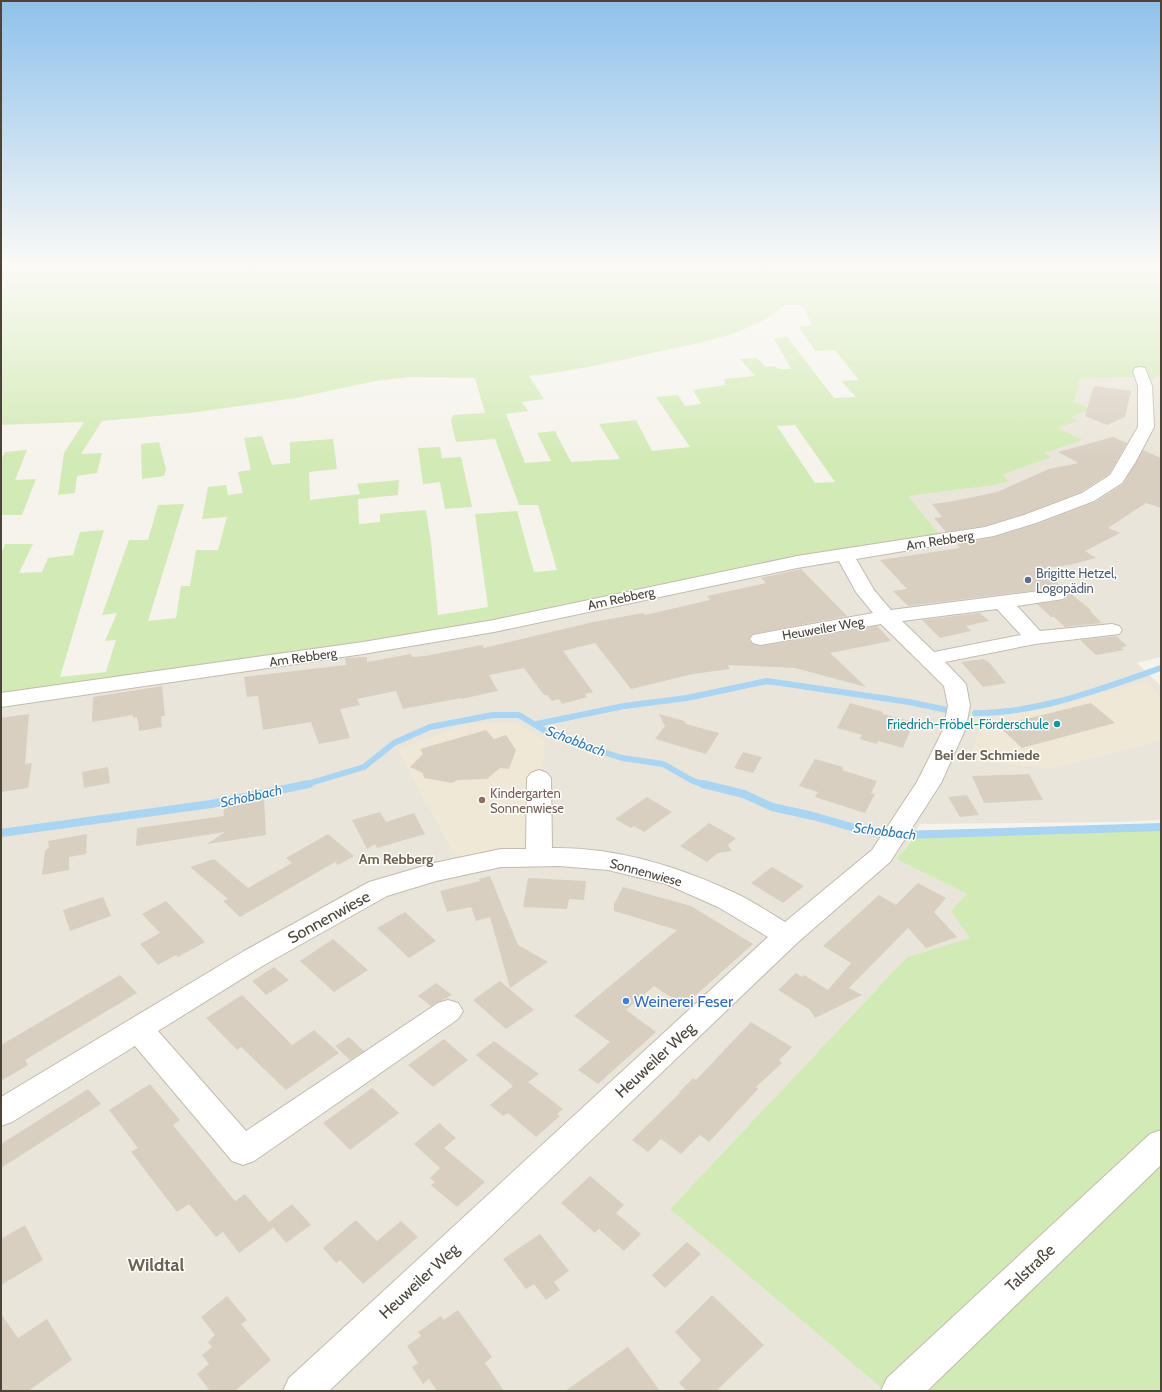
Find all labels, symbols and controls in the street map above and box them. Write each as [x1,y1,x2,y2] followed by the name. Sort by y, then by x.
[905,527,975,553] street label: Am Rebberg
[1036,565,1117,596] place label: Brigitte Hetzel, Logopädin
[1023,575,1033,585] marker: Brigitte Hetzel, Logopädin
[586,583,657,613] street label: Am Rebberg
[781,613,866,643] street label: Heuweiler Weg
[268,644,338,670] street label: Am Rebberg
[887,716,1049,732] place label: Friedrich-Fröbel-Förderschule
[1052,719,1062,729] marker: Friedrich-Fröbel-Förderschule
[544,721,608,761] water label: Schobbach
[934,746,1040,764] district label: Bei der Schmiede
[218,781,284,811] water label: Schobbach
[490,785,564,816] place label: Kindergarten Sonnenwiese
[477,795,487,805] marker: Kindergarten Sonnenwiese
[853,818,917,844] water label: Schobbach
[359,850,433,868] district label: Am Rebberg
[608,855,684,889] street label: Sonnenwiese
[285,887,373,947] street label: Sonnenwiese
[634,992,734,1011] place label: Weinerei Feser
[621,996,631,1006] marker: Weinerei Feser
[611,1018,700,1102] street label: Heuweiler Weg
[375,1239,464,1323] street label: Heuweiler Weg
[1001,1240,1059,1296] street label: Talstraße
[128,1254,184,1276] district label: Wildtal

